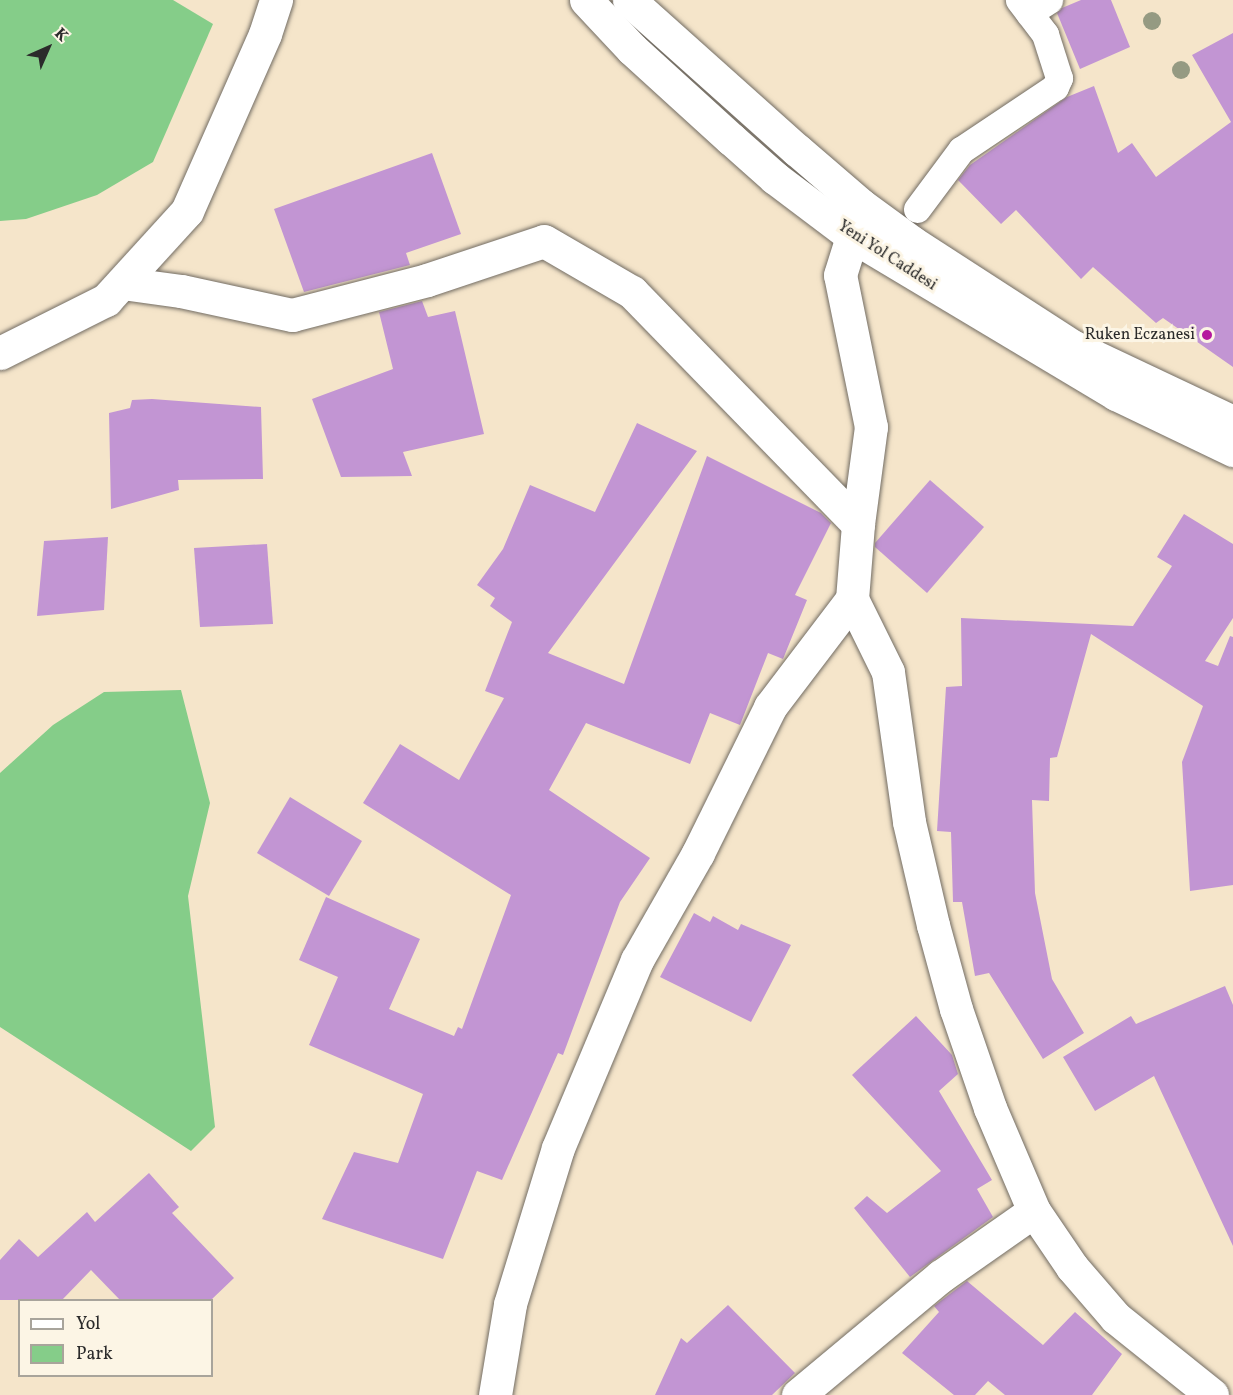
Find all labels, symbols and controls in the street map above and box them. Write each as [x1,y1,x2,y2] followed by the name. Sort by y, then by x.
[18,18,78,78] north arrow
[49,23,73,47] text: K
[834,217,940,295] street label: Yeni Yol Caddesi
[1085,325,1195,345] place label: Ruken Eczanesi
[1200,328,1214,342] marker: Ruken Eczanesi
[18,1299,213,1377] legend
[76,1312,101,1337] text: Yol
[76,1342,113,1367] text: Park

